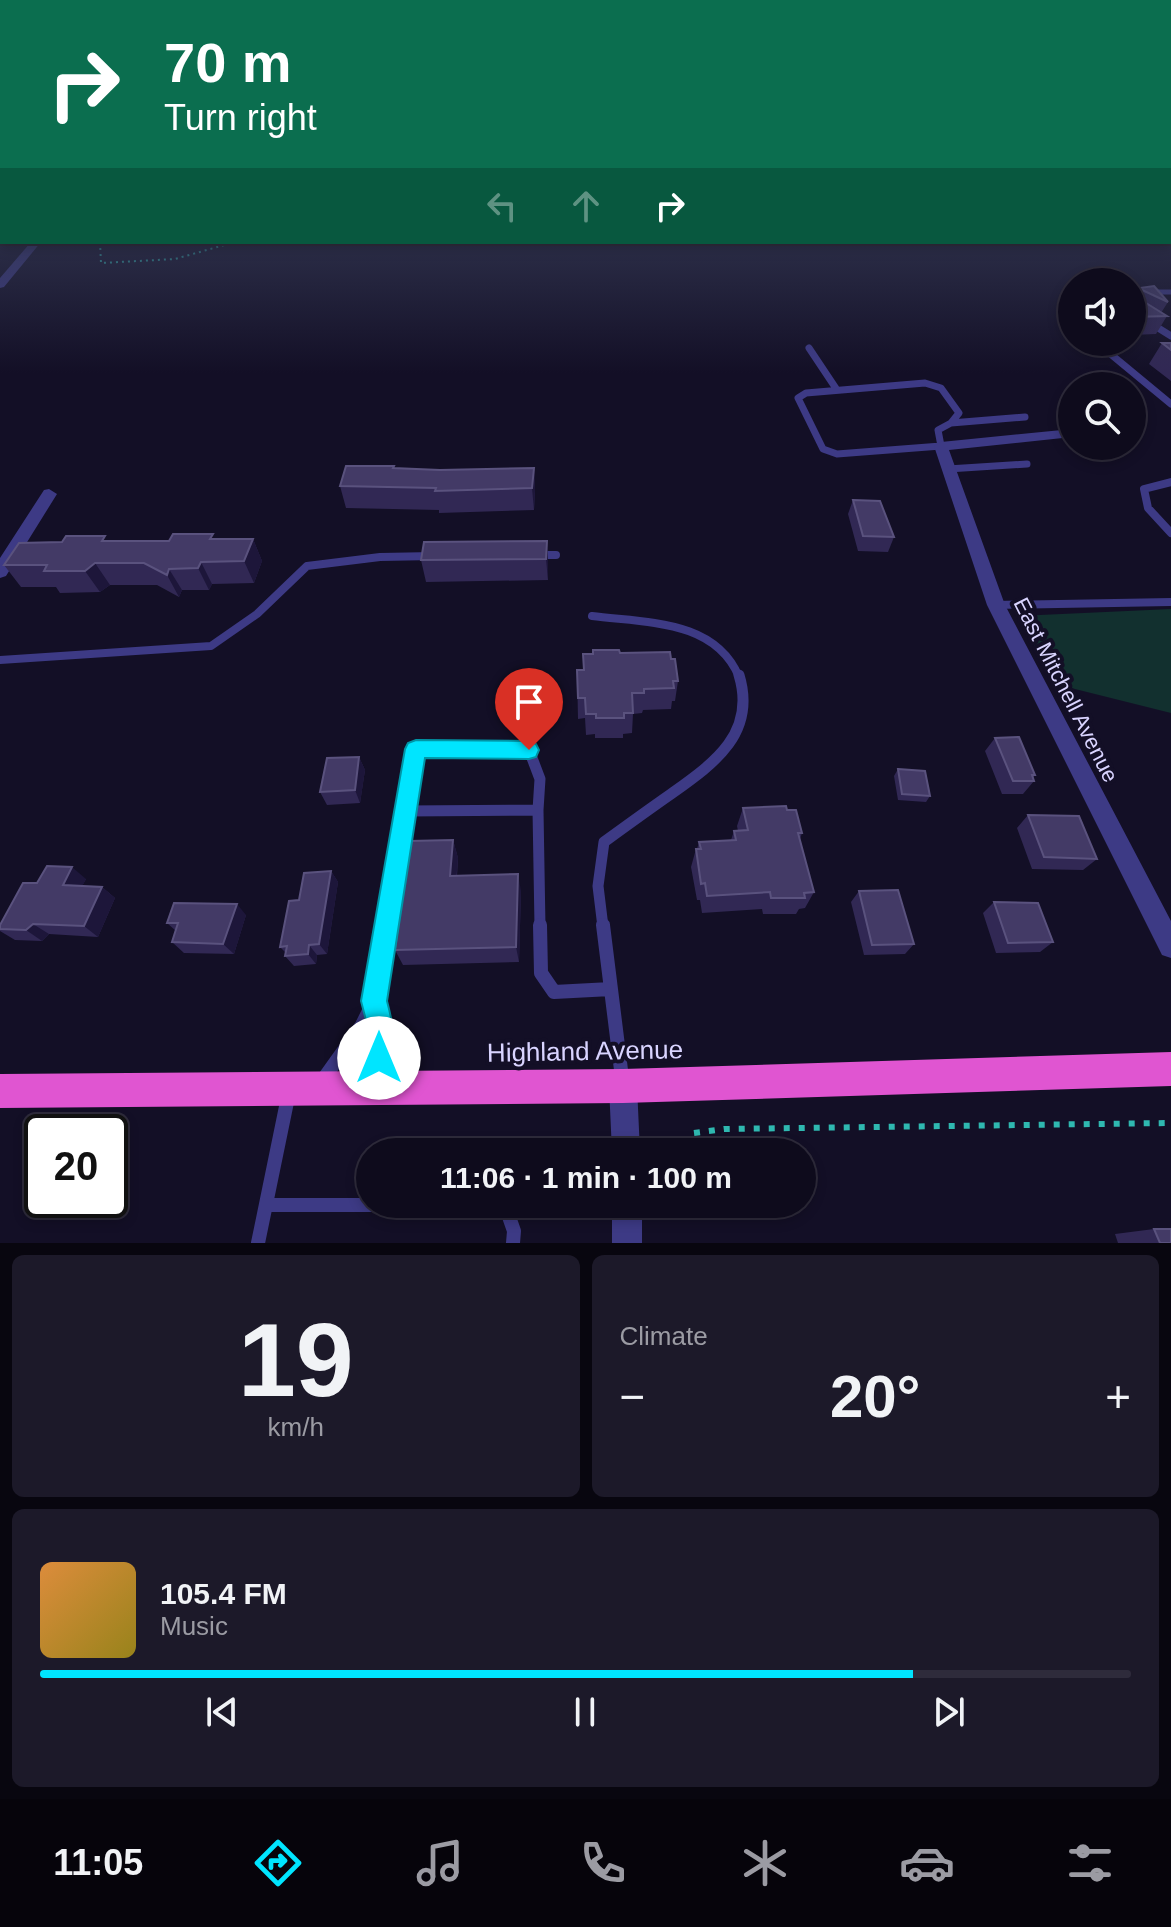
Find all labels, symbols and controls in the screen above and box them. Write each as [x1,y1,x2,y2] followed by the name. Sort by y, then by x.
[164,31,292,94] text: 70 m
[32,32,136,136] icon: right
[164,97,317,138] text: Turn right
[480,184,524,228] icon: left
[564,184,608,228] icon: ahead
[648,184,692,228] icon: right
[1058,268,1146,460] map controls
[1058,268,1146,356] button: sound
[1058,372,1146,460] button: search
[1009,594,1123,786] street label: East Mitchell Avenue
[495,668,563,750] pin
[507,680,551,724] icon: arrive
[337,1016,421,1100] position arrow
[487,1034,683,1068] street label: Highland Avenue
[24,1114,128,1218] speed limit sign: 20
[440,1161,732,1194] text: 11:06 · 1 min · 100 m
[238,1302,354,1418] text: 19
[620,1321,708,1351] text: Climate
[830,1363,921,1430] text: 20°
[620,1372,645,1421] text: −
[1105,1372,1131,1421] text: +
[268,1412,324,1442] text: km/h
[160,1577,287,1610] text: 105.4 FM
[160,1611,228,1641] text: Music
[200,1690,244,1734] icon: previous
[563,1690,607,1734] icon: pause
[927,1690,971,1734] icon: next
[250,1835,306,1891] icon: directions
[412,1835,468,1891] icon: music
[575,1835,631,1891] icon: phone
[737,1835,793,1891] icon: climate
[899,1835,955,1891] icon: car
[1062,1835,1118,1891] icon: filters
[53,1842,143,1883] text: 11:05

